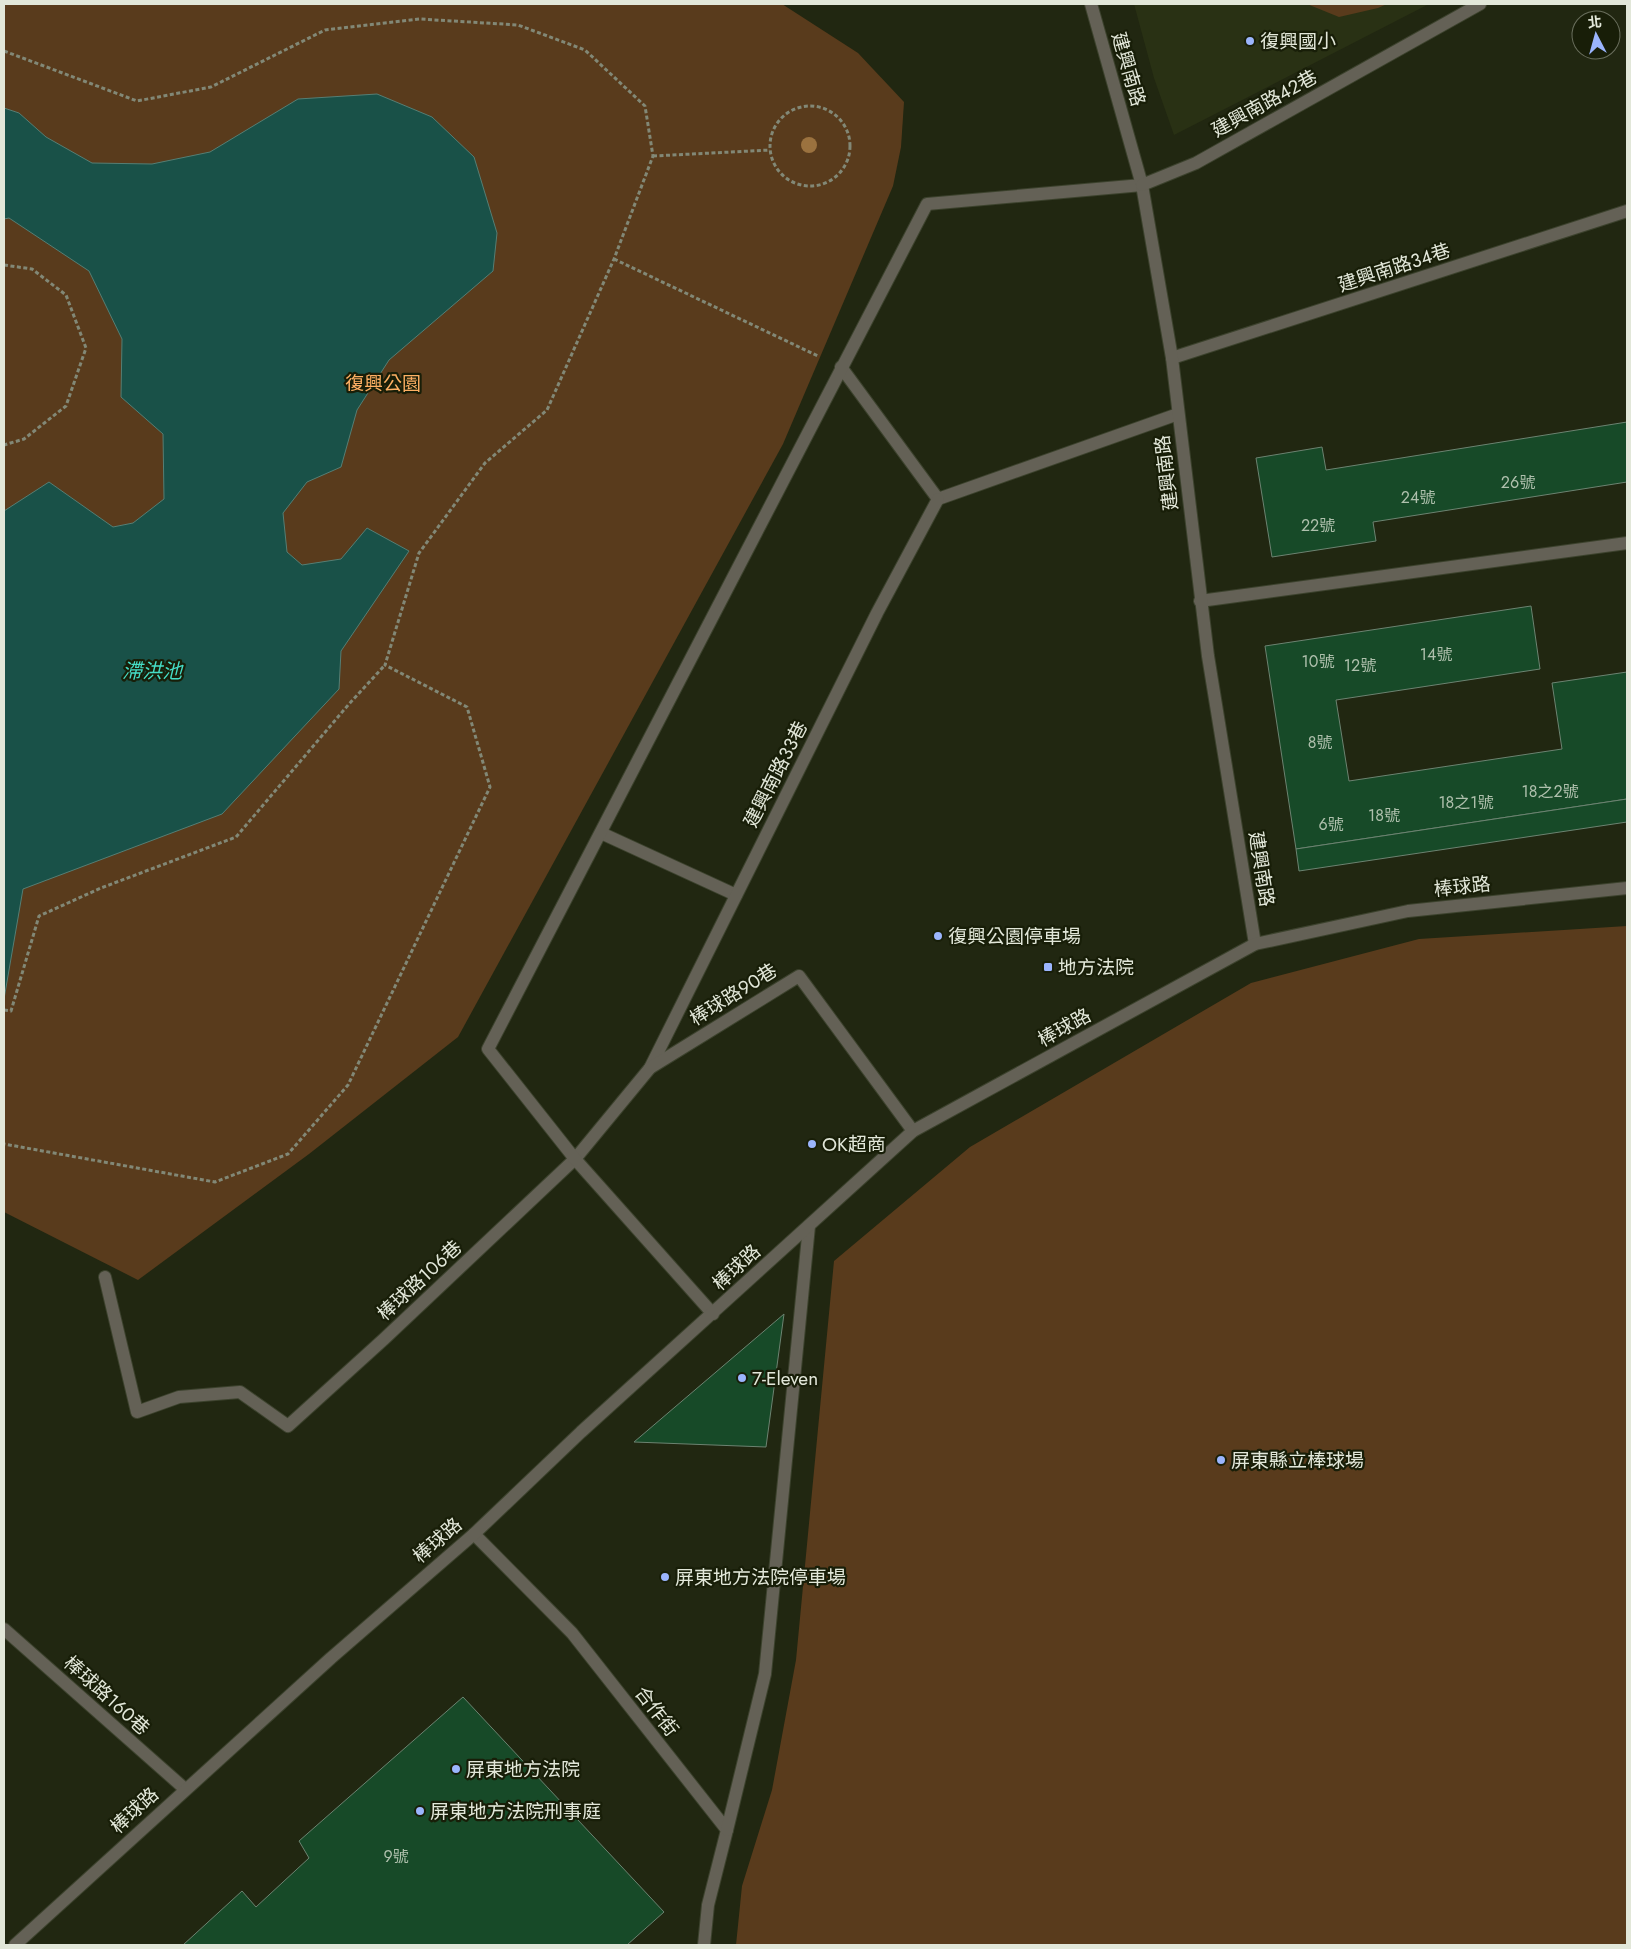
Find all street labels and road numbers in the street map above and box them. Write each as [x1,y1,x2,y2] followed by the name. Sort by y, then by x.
[1105,29,1152,109] street label: 建興南路
[1207,63,1322,144] street label: 建興南路42巷
[1335,237,1454,298] street label: 建興南路34巷
[1148,434,1185,512] street label: 建興南路
[737,717,814,832] street label: 建興南路33巷
[1242,829,1281,909] street label: 建興南路
[1432,870,1492,903] street label: 棒球路
[684,957,782,1032] street label: 棒球路90巷
[1033,1002,1096,1053] street label: 棒球路
[371,1234,468,1327] street label: 棒球路106巷
[706,1238,766,1297] street label: 棒球路
[407,1511,468,1569] street label: 棒球路
[58,1650,155,1741] street label: 棒球路160巷
[628,1681,685,1742] street label: 合作街
[104,1781,164,1840] street label: 棒球路

